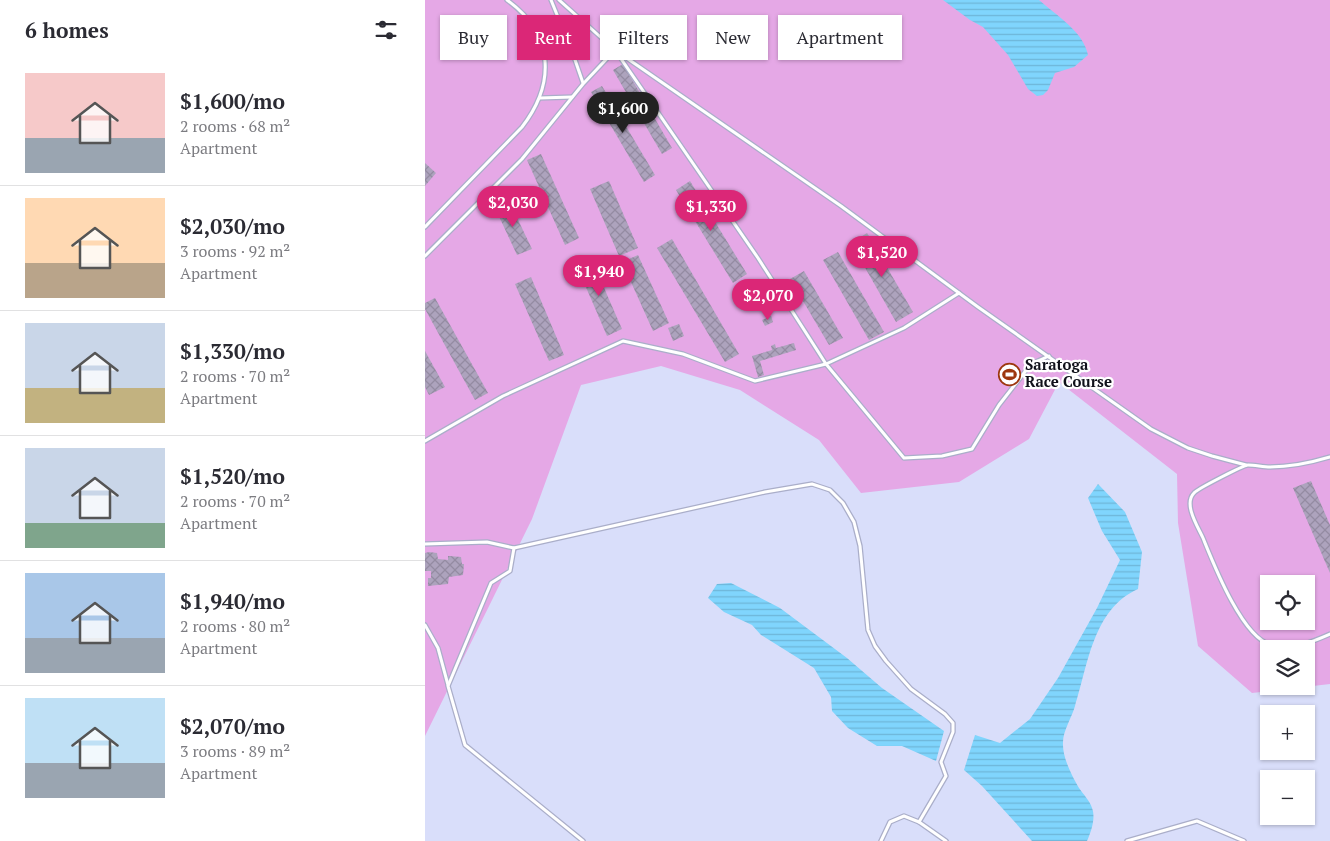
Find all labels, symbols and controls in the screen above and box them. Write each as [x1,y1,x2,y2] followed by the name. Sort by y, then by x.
[440,15,507,60] chip: Buy
[517,15,590,60] chip: Rent
[600,15,687,60] chip: Filters
[697,15,768,60] chip: New
[778,15,902,60] chip: Apartment
[25,16,109,44] text: 6 homes
[372,16,400,44] icon: filters
[180,87,285,115] text: $1,600/mo
[582,92,664,134] pin: $1,600
[65,93,125,153] icon: home
[598,97,648,119] text: $1,600
[180,115,290,137] text: 2 rooms · 68 m²
[180,137,257,159] text: Apartment
[472,186,554,228] pin: $2,030
[670,190,752,232] pin: $1,330
[488,191,538,213] text: $2,030
[686,195,736,217] text: $1,330
[180,212,285,240] text: $2,030/mo
[65,218,125,278] icon: home
[841,236,923,278] pin: $1,520
[180,240,290,262] text: 3 rooms · 92 m²
[857,241,907,263] text: $1,520
[558,254,640,297] pin: $1,940
[574,260,624,282] text: $1,940
[180,262,257,284] text: Apartment
[727,278,809,321] pin: $2,070
[743,284,793,306] text: $2,070
[180,337,285,365] text: $1,330/mo
[65,343,125,403] icon: home
[1025,354,1112,391] place label: Saratoga Race Course
[997,362,1021,386] sports icon: Saratoga Race Course
[180,365,290,387] text: 2 rooms · 70 m²
[180,387,257,409] text: Apartment
[180,462,285,490] text: $1,520/mo
[65,468,125,528] icon: home
[180,490,290,512] text: 2 rooms · 70 m²
[180,512,257,534] text: Apartment
[1260,575,1315,825] map controls
[1260,575,1315,630] button: locate
[180,587,285,615] text: $1,940/mo
[65,593,125,653] icon: home
[180,615,290,637] text: 2 rooms · 80 m²
[180,637,257,659] text: Apartment
[1260,640,1315,695] button: layers
[1260,705,1315,760] button: +
[180,712,285,740] text: $2,070/mo
[65,718,125,778] icon: home
[180,740,290,762] text: 3 rooms · 89 m²
[180,762,257,784] text: Apartment
[1260,770,1315,825] button: −

